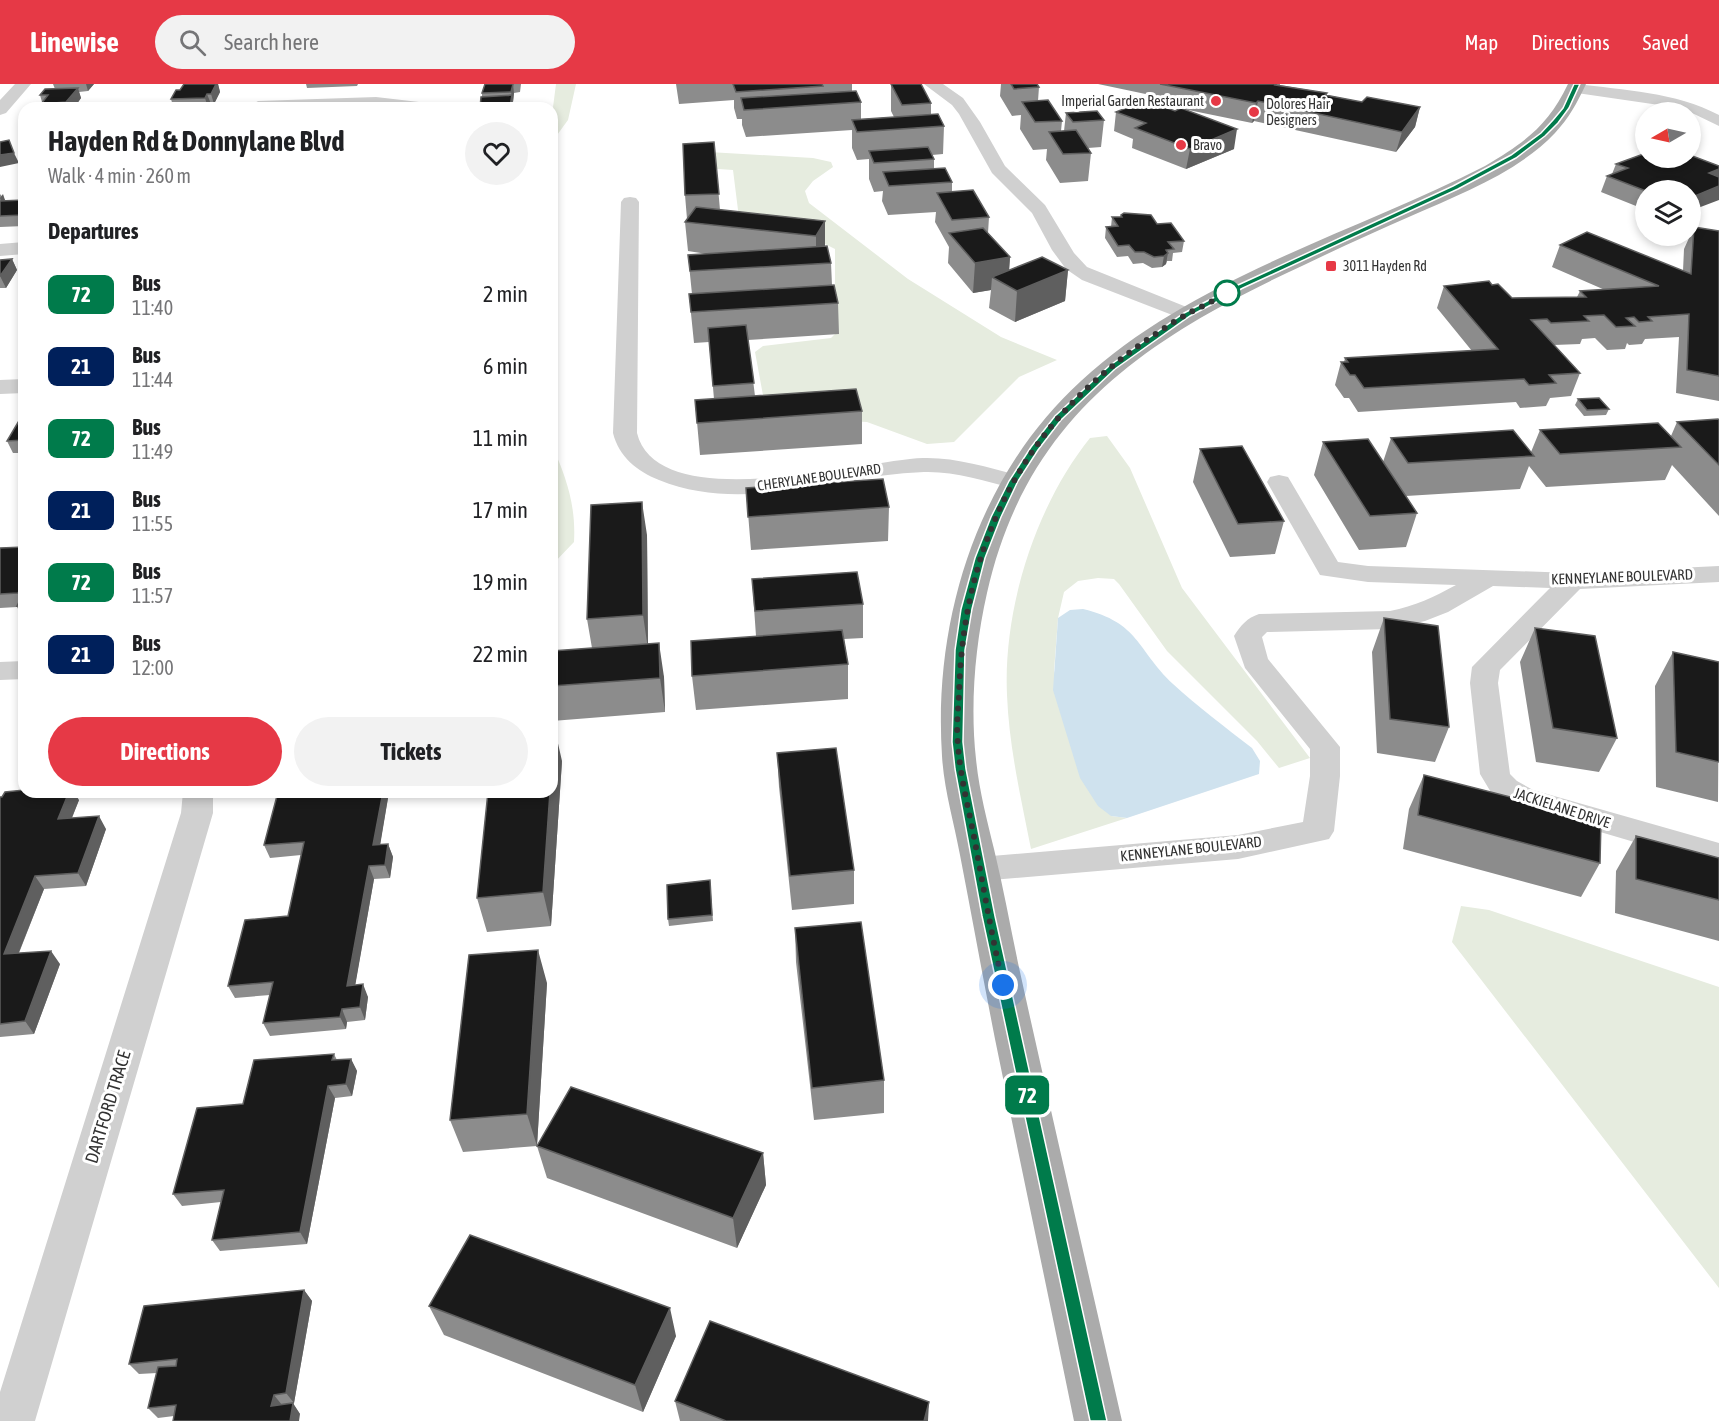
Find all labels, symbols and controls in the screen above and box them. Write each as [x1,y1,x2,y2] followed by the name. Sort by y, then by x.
[155,15,575,69] search box
[30,26,119,58] text: Linewise
[176,26,209,59] icon: search
[224,29,319,55] text: Search here
[1464,30,1498,54] text: Map
[1531,30,1610,54] text: Directions
[1643,30,1689,54] text: Saved
[1061,93,1204,109] place label: Imperial Garden Restaurant
[1209,94,1223,108] marker: Imperial Garden Restaurant
[1266,96,1331,128] place label: Dolores Hair Designers
[1635,102,1701,168] north arrow
[1635,102,1701,246] map controls
[1247,105,1261,119] marker: Dolores Hair Designers
[465,122,528,185] button: heart
[48,125,345,157] text: Hayden Rd & Donnylane Blvd
[1193,137,1222,153] place label: Bravo
[1174,138,1188,152] marker: Bravo
[48,164,191,187] text: Walk · 4 min · 260 m
[1635,180,1701,246] button: layers
[48,218,138,244] text: Departures
[1343,258,1427,274] place label: 3011 Hayden Rd
[1324,259,1338,273] marker: 3011 Hayden Rd
[132,270,161,296] text: Bus
[1214,280,1240,306] unlabelled marker
[483,281,528,307] text: 2 min
[71,282,91,306] text: 72
[132,296,173,319] text: 11:40
[132,342,161,368] text: Bus
[483,353,528,379] text: 6 min
[71,354,91,378] text: 21
[132,368,173,391] text: 11:44
[132,414,161,440] text: Bus
[473,425,528,451] text: 11 min
[71,426,91,450] text: 72
[132,440,173,463] text: 11:49
[756,460,882,494] street label: CHERYLANE BOULEVARD
[132,486,161,512] text: Bus
[473,497,528,523] text: 17 min
[71,498,91,522] text: 21
[132,512,173,535] text: 11:55
[132,558,161,584] text: Bus
[1551,566,1693,587] street label: KENNEYLANE BOULEVARD
[473,569,528,595] text: 19 min
[71,570,91,594] text: 72
[132,584,173,607] text: 11:57
[132,630,161,656] text: Bus
[473,641,528,667] text: 22 min
[71,642,91,666] text: 21
[132,656,174,679] text: 12:00
[48,717,282,786] button: Directions
[294,717,528,786] button: Tickets
[1512,784,1613,831] street label: JACKIELANE DRIVE
[1119,833,1263,864] street label: KENNEYLANE BOULEVARD
[988,970,1018,1000] your location
[80,1048,135,1166] street label: DARTFORD TRACE
[1000,1076,1054,1114] line badge: 72
[1017,1083,1037,1107] text: 72

